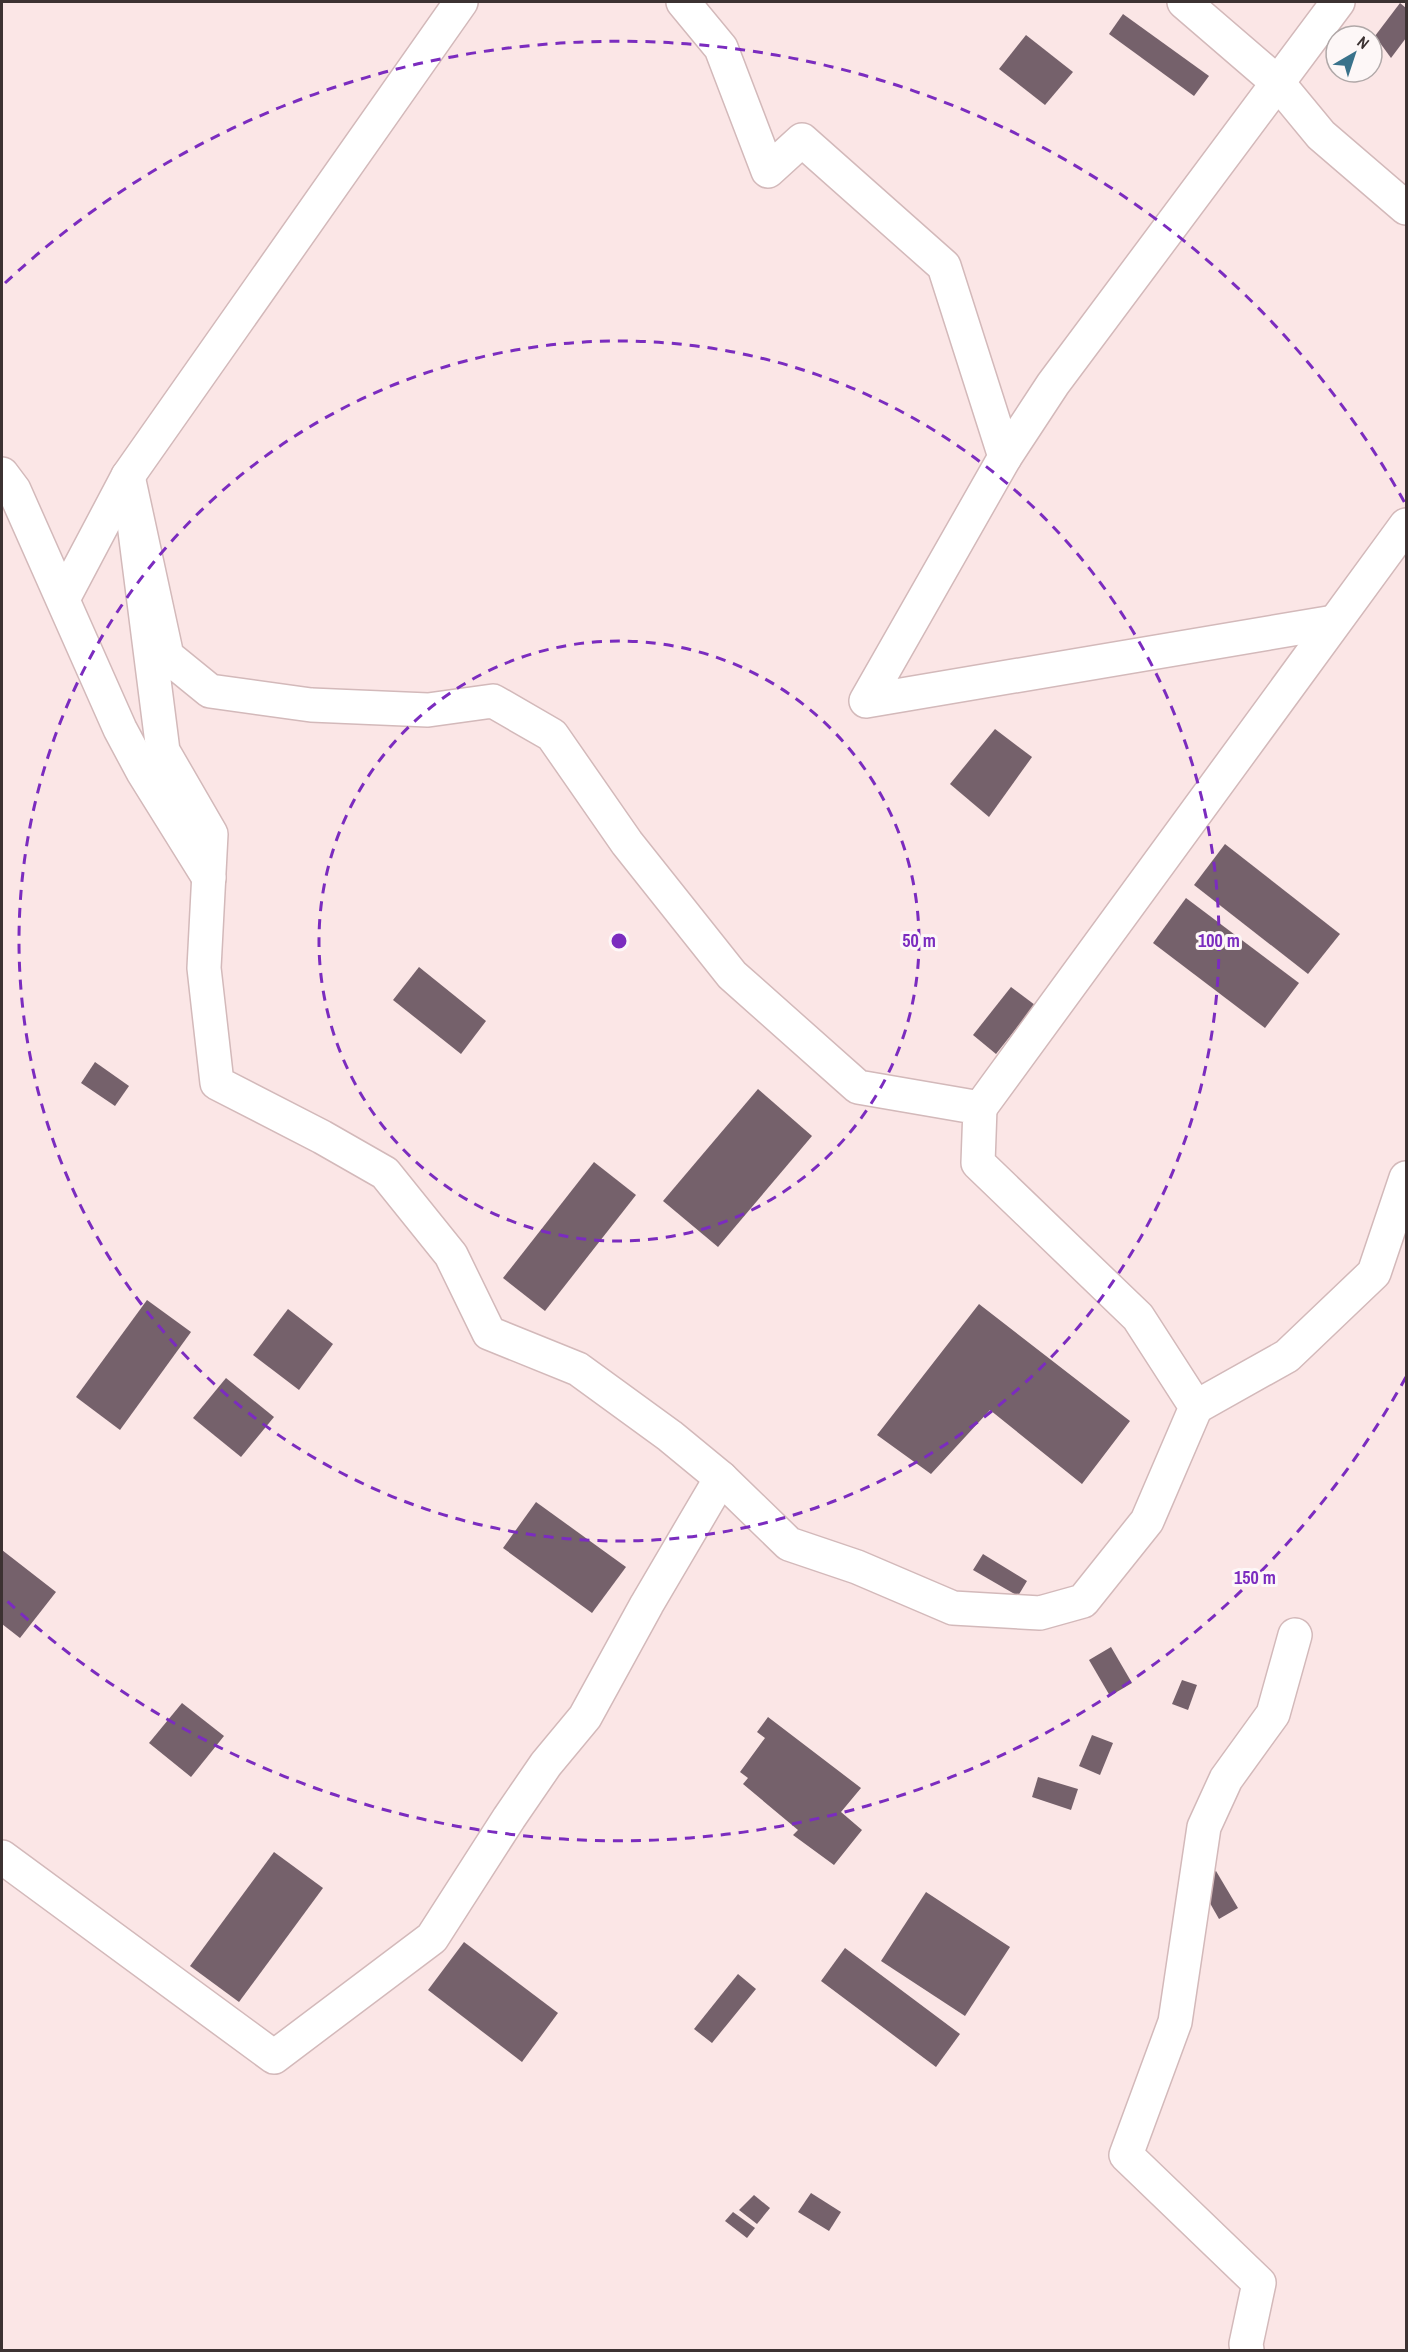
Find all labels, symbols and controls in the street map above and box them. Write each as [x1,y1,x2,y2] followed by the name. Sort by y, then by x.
[1324,24,1384,84] north arrow
[1353,31,1374,54] text: N
[902,928,936,953] text: 50 m
[1198,928,1240,953] text: 100 m
[609,931,629,951] centre of rings
[1234,1565,1276,1590] text: 150 m

